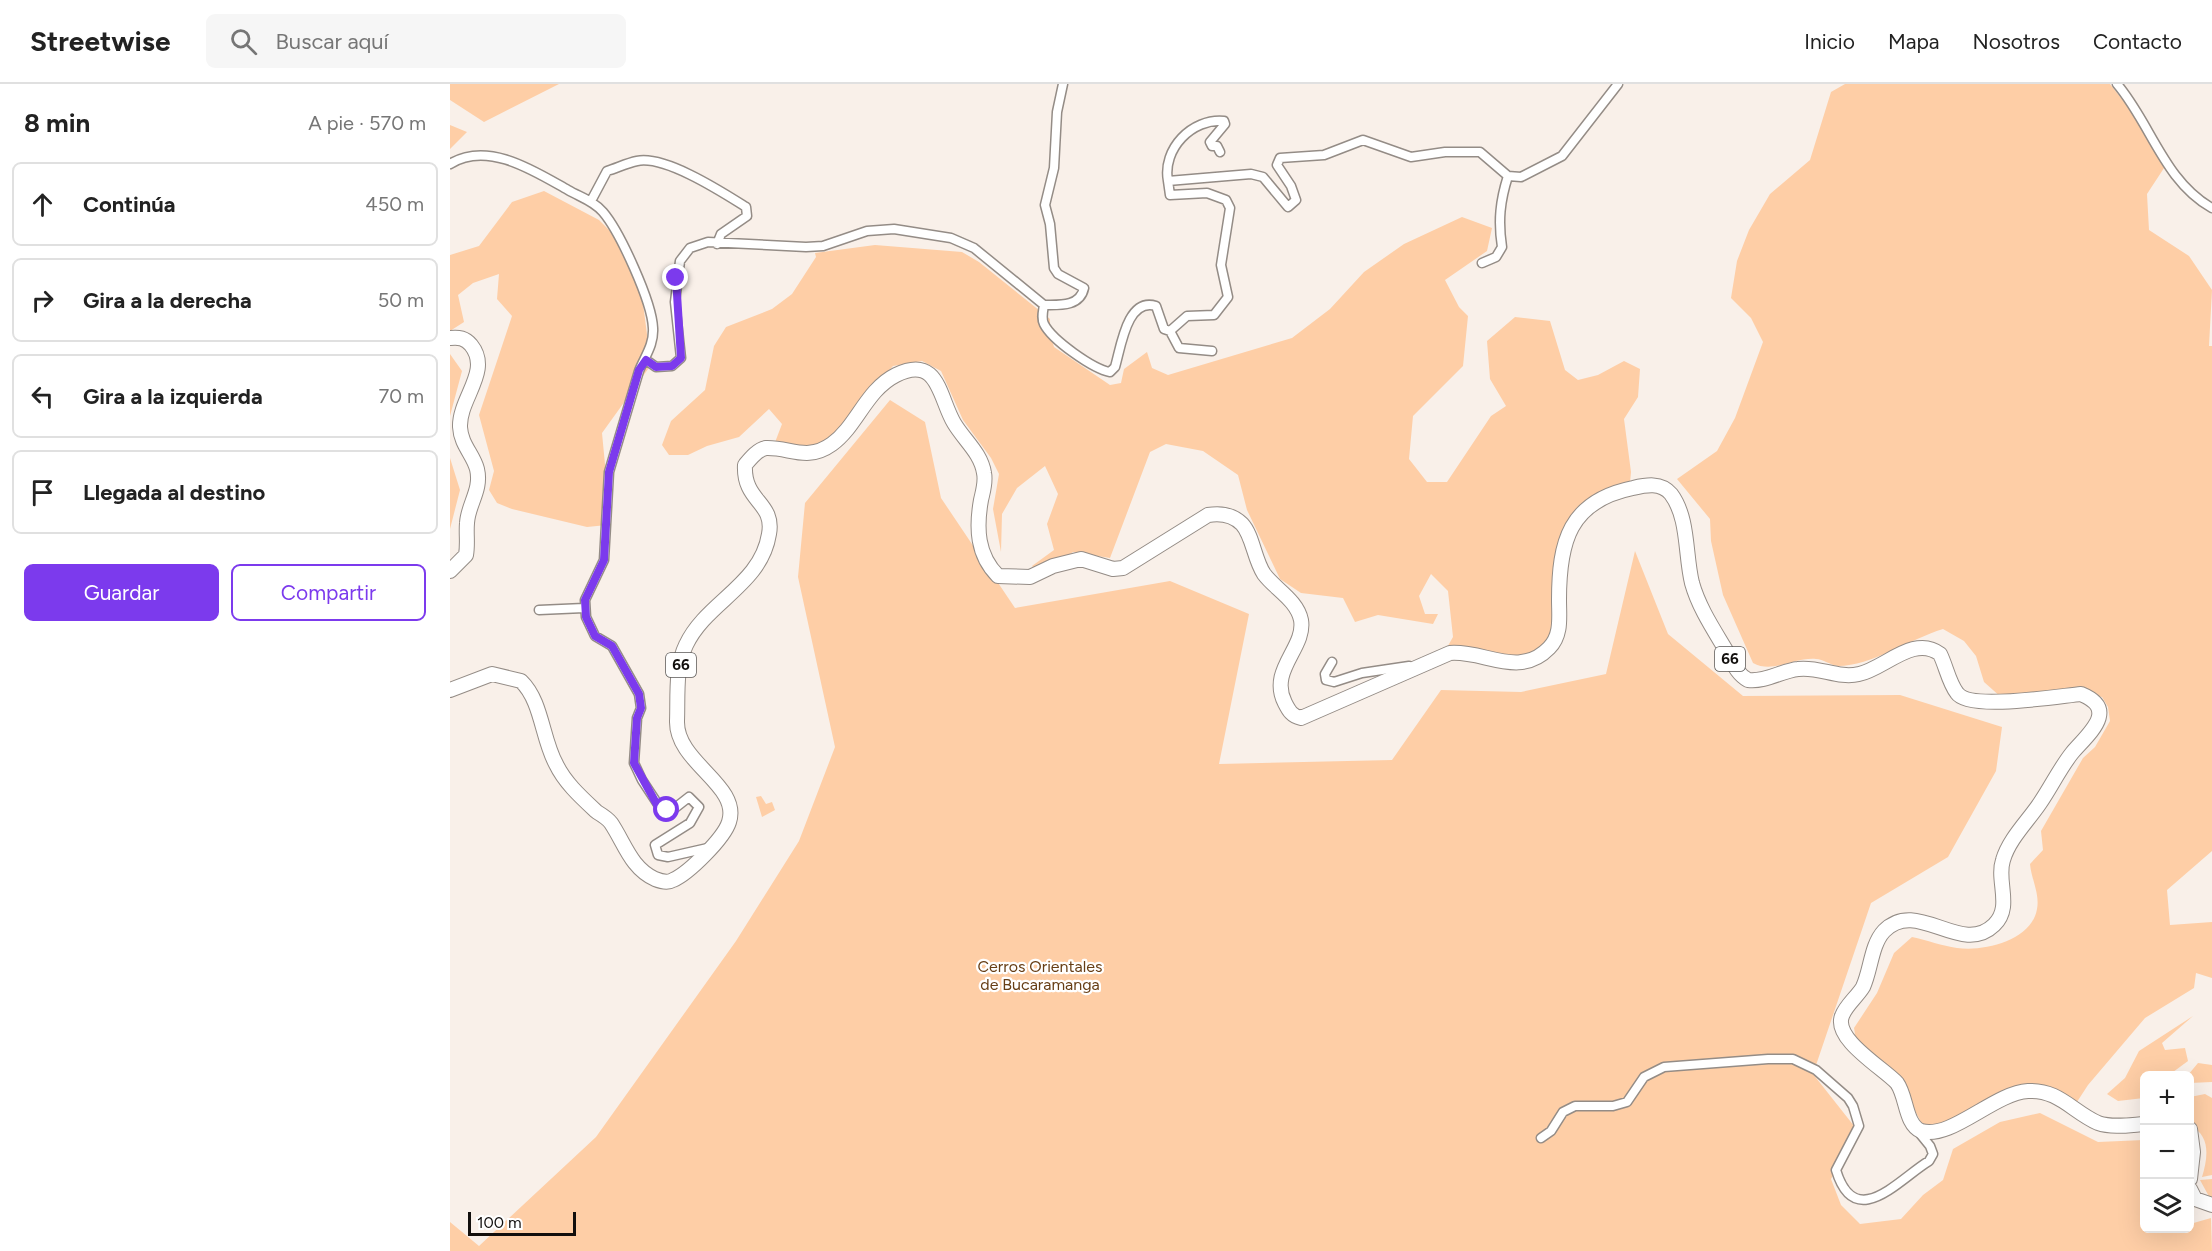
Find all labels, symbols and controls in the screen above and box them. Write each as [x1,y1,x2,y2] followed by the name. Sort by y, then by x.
[206,14,626,68] search box
[30,24,170,58] text: Streetwise
[227,25,260,58] icon: search
[275,28,389,55] text: Buscar aquí
[1804,29,1855,54] text: Inicio
[1888,29,1940,54] text: Mapa
[1973,29,2060,54] text: Nosotros
[2093,29,2182,54] text: Contacto
[24,107,90,139] text: 8 min
[308,111,426,135] text: A pie · 570 m
[26,188,59,221] icon: ahead
[83,191,176,218] text: Continúa
[365,192,424,216] text: 450 m
[662,264,688,290] route end
[26,284,59,317] icon: right
[83,287,252,314] text: Gira a la derecha
[378,288,424,312] text: 50 m
[26,380,59,413] icon: left
[83,383,263,410] text: Gira a la izquierda
[378,384,424,408] text: 70 m
[26,476,59,509] icon: arrive
[83,479,265,506] text: Llegada al destino
[24,564,219,621] button: Guardar
[231,564,426,621] button: Compartir
[1715,647,1745,671] road number: 66
[666,653,696,677] road number: 66
[653,796,679,822] route start
[978,957,1102,994] park label: Cerros Orientales de Bucaramanga
[2140,1071,2194,1233] map controls
[2140,1071,2194,1125] button: +
[2140,1125,2194,1179] button: −
[2140,1179,2194,1233] button: layers
[468,1209,576,1236] scale bar
[477,1213,522,1232] text: 100 m

